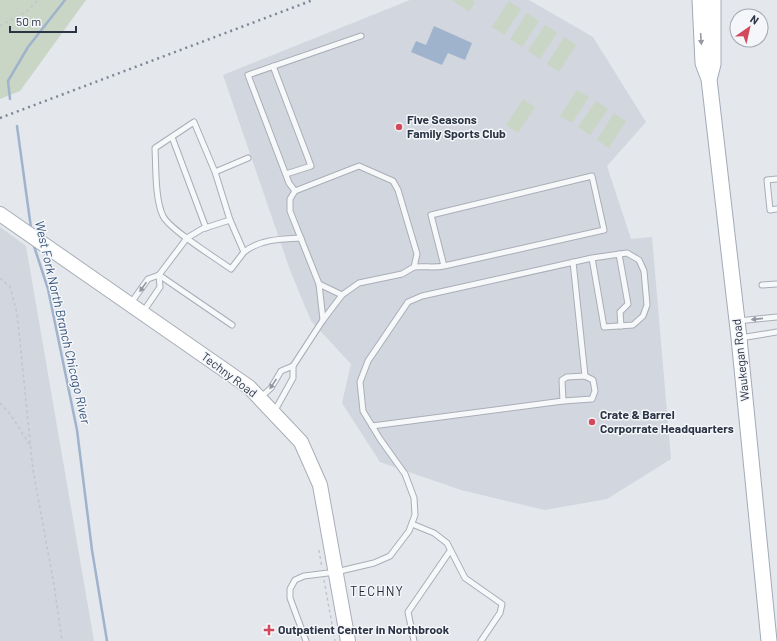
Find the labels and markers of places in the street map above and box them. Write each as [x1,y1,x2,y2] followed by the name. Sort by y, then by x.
[407,112,506,140] place label: Five Seasons Family Sports Club
[394,122,404,132] marker: Five Seasons Family Sports Club
[600,407,734,435] place label: Crate & Barrel Corporrate Headquarters
[587,417,597,427] marker: Crate & Barrel Corporrate Headquarters
[278,622,450,636] place label: Outpatient Center in Northbrook
[263,624,275,636] marker: Outpatient Center in Northbrook

